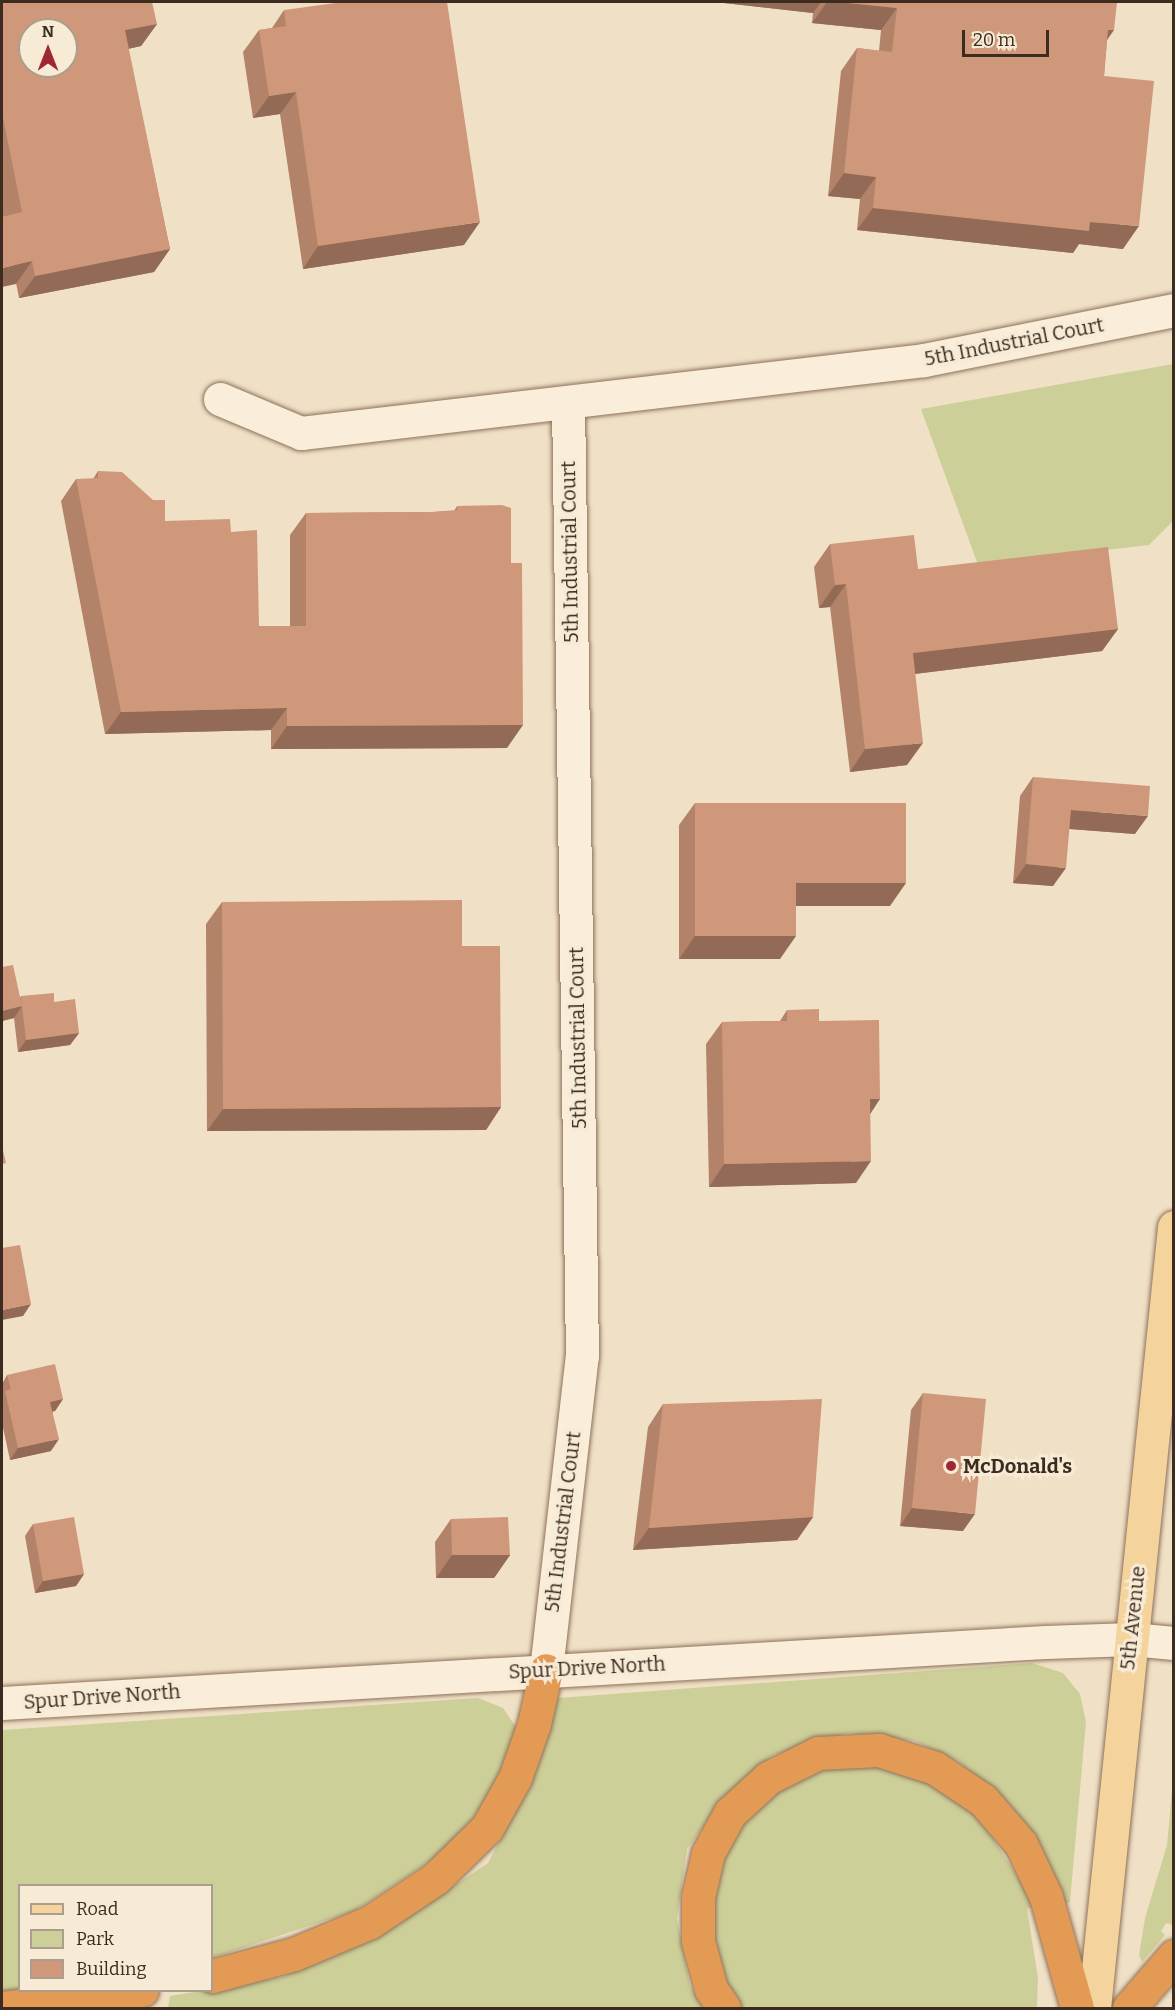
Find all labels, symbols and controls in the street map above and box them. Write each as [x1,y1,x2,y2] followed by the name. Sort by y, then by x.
[18,18,78,78] north arrow
[965,18,1052,56] scale bar
[42,22,54,41] text: N
[973,29,1015,51] text: 20 m
[922,313,1106,371] street label: 5th Industrial Court
[556,461,584,643] street label: 5th Industrial Court
[564,947,592,1129] street label: 5th Industrial Court
[540,1430,586,1614] street label: 5th Industrial Court
[963,1454,1072,1478] place label: McDonald's
[944,1459,958,1473] marker: McDonald's
[1116,1565,1150,1671] street label: 5th Avenue
[508,1652,666,1684] street label: Spur Drive North
[23,1680,181,1714] street label: Spur Drive North
[18,1884,213,1992] legend
[76,1898,118,1920] text: Road
[76,1928,114,1950] text: Park
[76,1958,147,1980] text: Building

